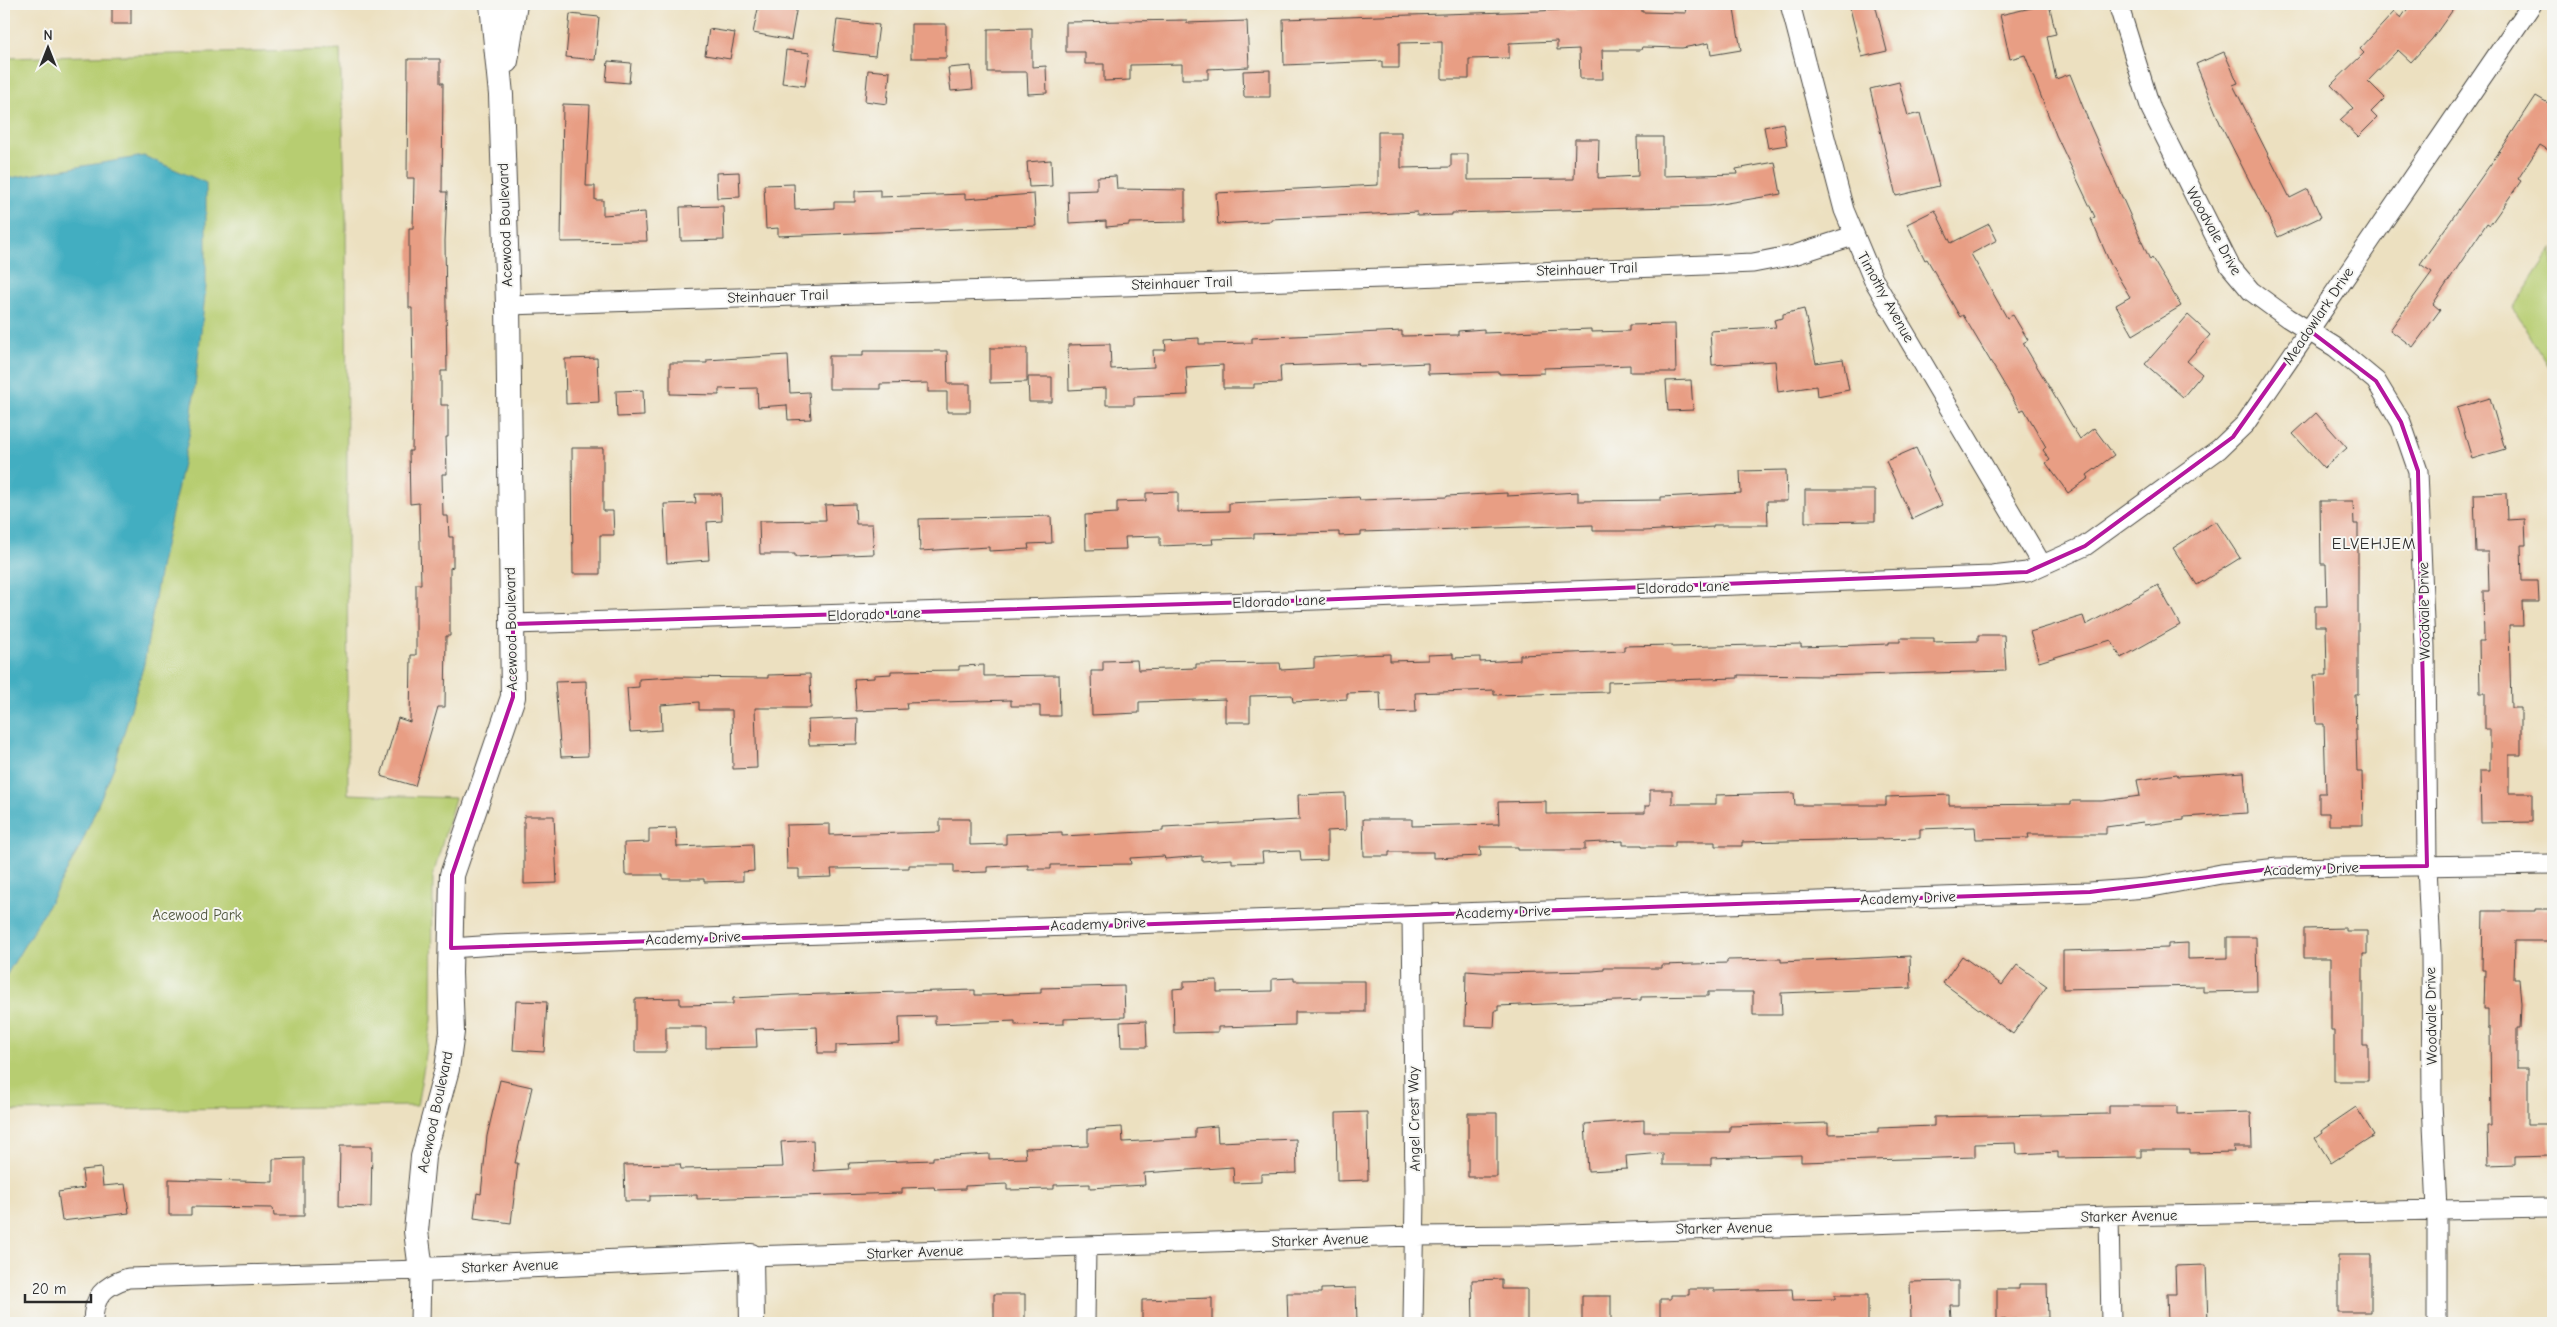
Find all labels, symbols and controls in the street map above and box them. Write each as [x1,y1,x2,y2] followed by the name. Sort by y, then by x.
[22,22,72,72] north arrow
[43,27,53,44] text: N
[494,163,516,287] street label: Acewood Boulevard
[2182,184,2246,279] street label: Woodvale Drive
[1854,248,1919,346] street label: Timothy Avenue
[1536,258,1638,280] street label: Steinhauer Trail
[2279,263,2358,368] street label: Meadowlark Drive
[1131,272,1233,294] street label: Steinhauer Trail
[727,285,829,307] street label: Steinhauer Trail
[2332,535,2416,553] district label: ELVEHJEM
[2414,561,2434,660] street label: Woodvale Drive
[501,567,521,691] street label: Acewood Boulevard
[1636,576,1730,598] street label: Eldorado Lane
[1232,590,1326,612] street label: Eldorado Lane
[827,603,921,625] street label: Eldorado Lane
[2263,858,2360,880] street label: Academy Drive
[1860,887,1957,909] street label: Academy Drive
[1455,901,1552,923] street label: Academy Drive
[152,906,243,924] park label: Acewood Park
[1050,913,1147,935] street label: Academy Drive
[645,927,742,949] street label: Academy Drive
[2421,966,2441,1065] street label: Woodvale Drive
[413,1050,457,1174] street label: Acewood Boulevard
[1404,1066,1424,1172] street label: Angel Crest Way
[2080,1206,2178,1226] street label: Starker Avenue
[1675,1218,1773,1238] street label: Starker Avenue
[1271,1229,1369,1251] street label: Starker Avenue
[866,1241,964,1263] street label: Starker Avenue
[461,1255,559,1277] street label: Starker Avenue
[25,1272,91,1304] scale bar
[32,1280,66,1298] text: 20 m

